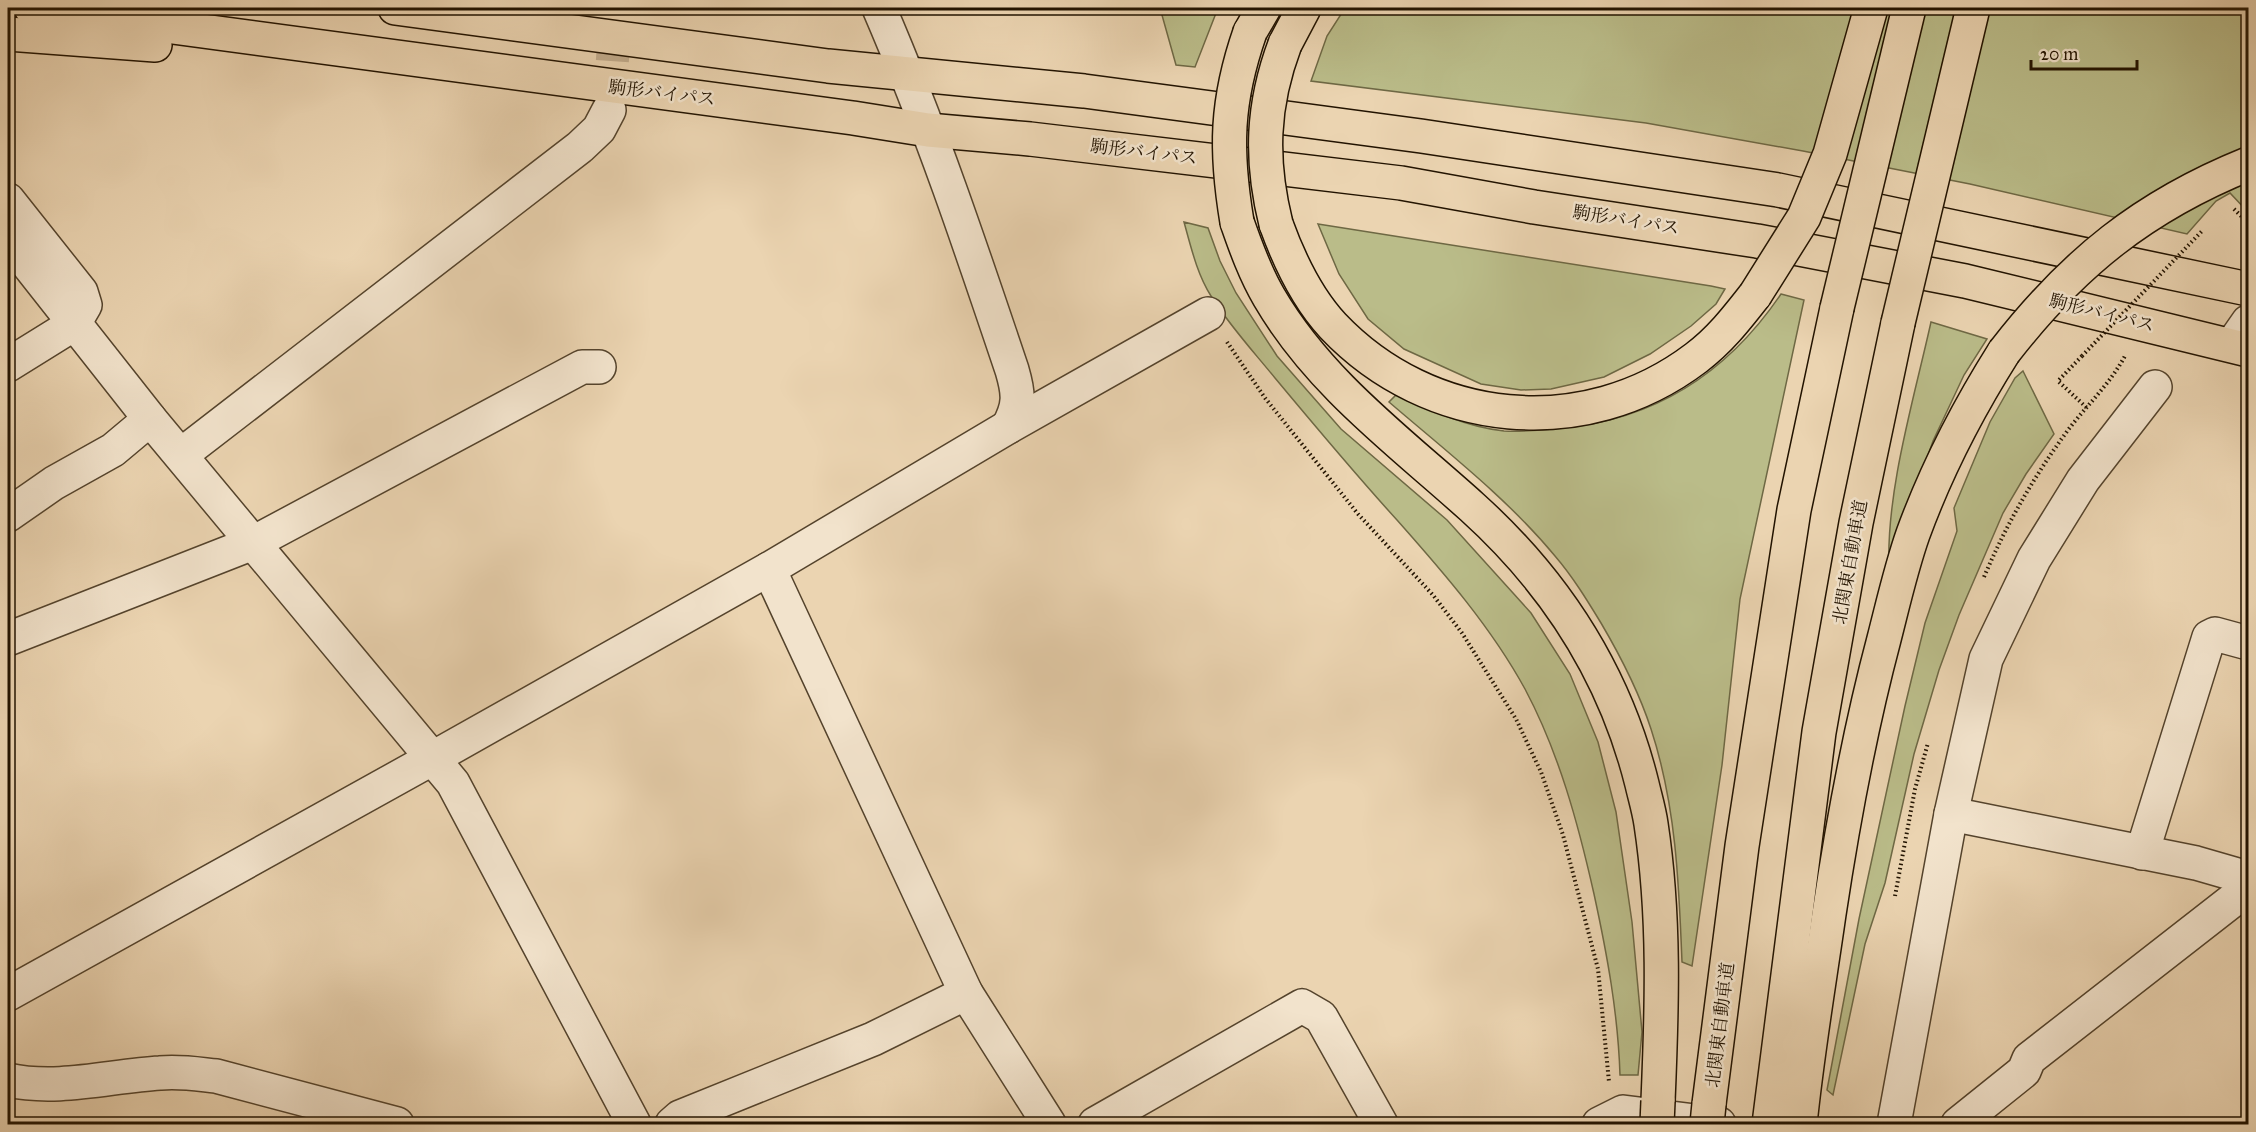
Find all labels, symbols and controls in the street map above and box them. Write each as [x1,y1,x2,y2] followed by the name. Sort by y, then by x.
[2031,33,2138,71] scale bar
[2040,43,2078,65] text: 20 m
[607,76,717,110] street label: 駒形バイパス
[1089,135,1199,169] street label: 駒形バイパス
[1571,201,1681,239] street label: 駒形バイパス
[2047,289,2157,337] street label: 駒形バイパス
[1828,498,1872,626] street label: 北関東自動車道
[1701,961,1739,1089] street label: 北関東自動車道

